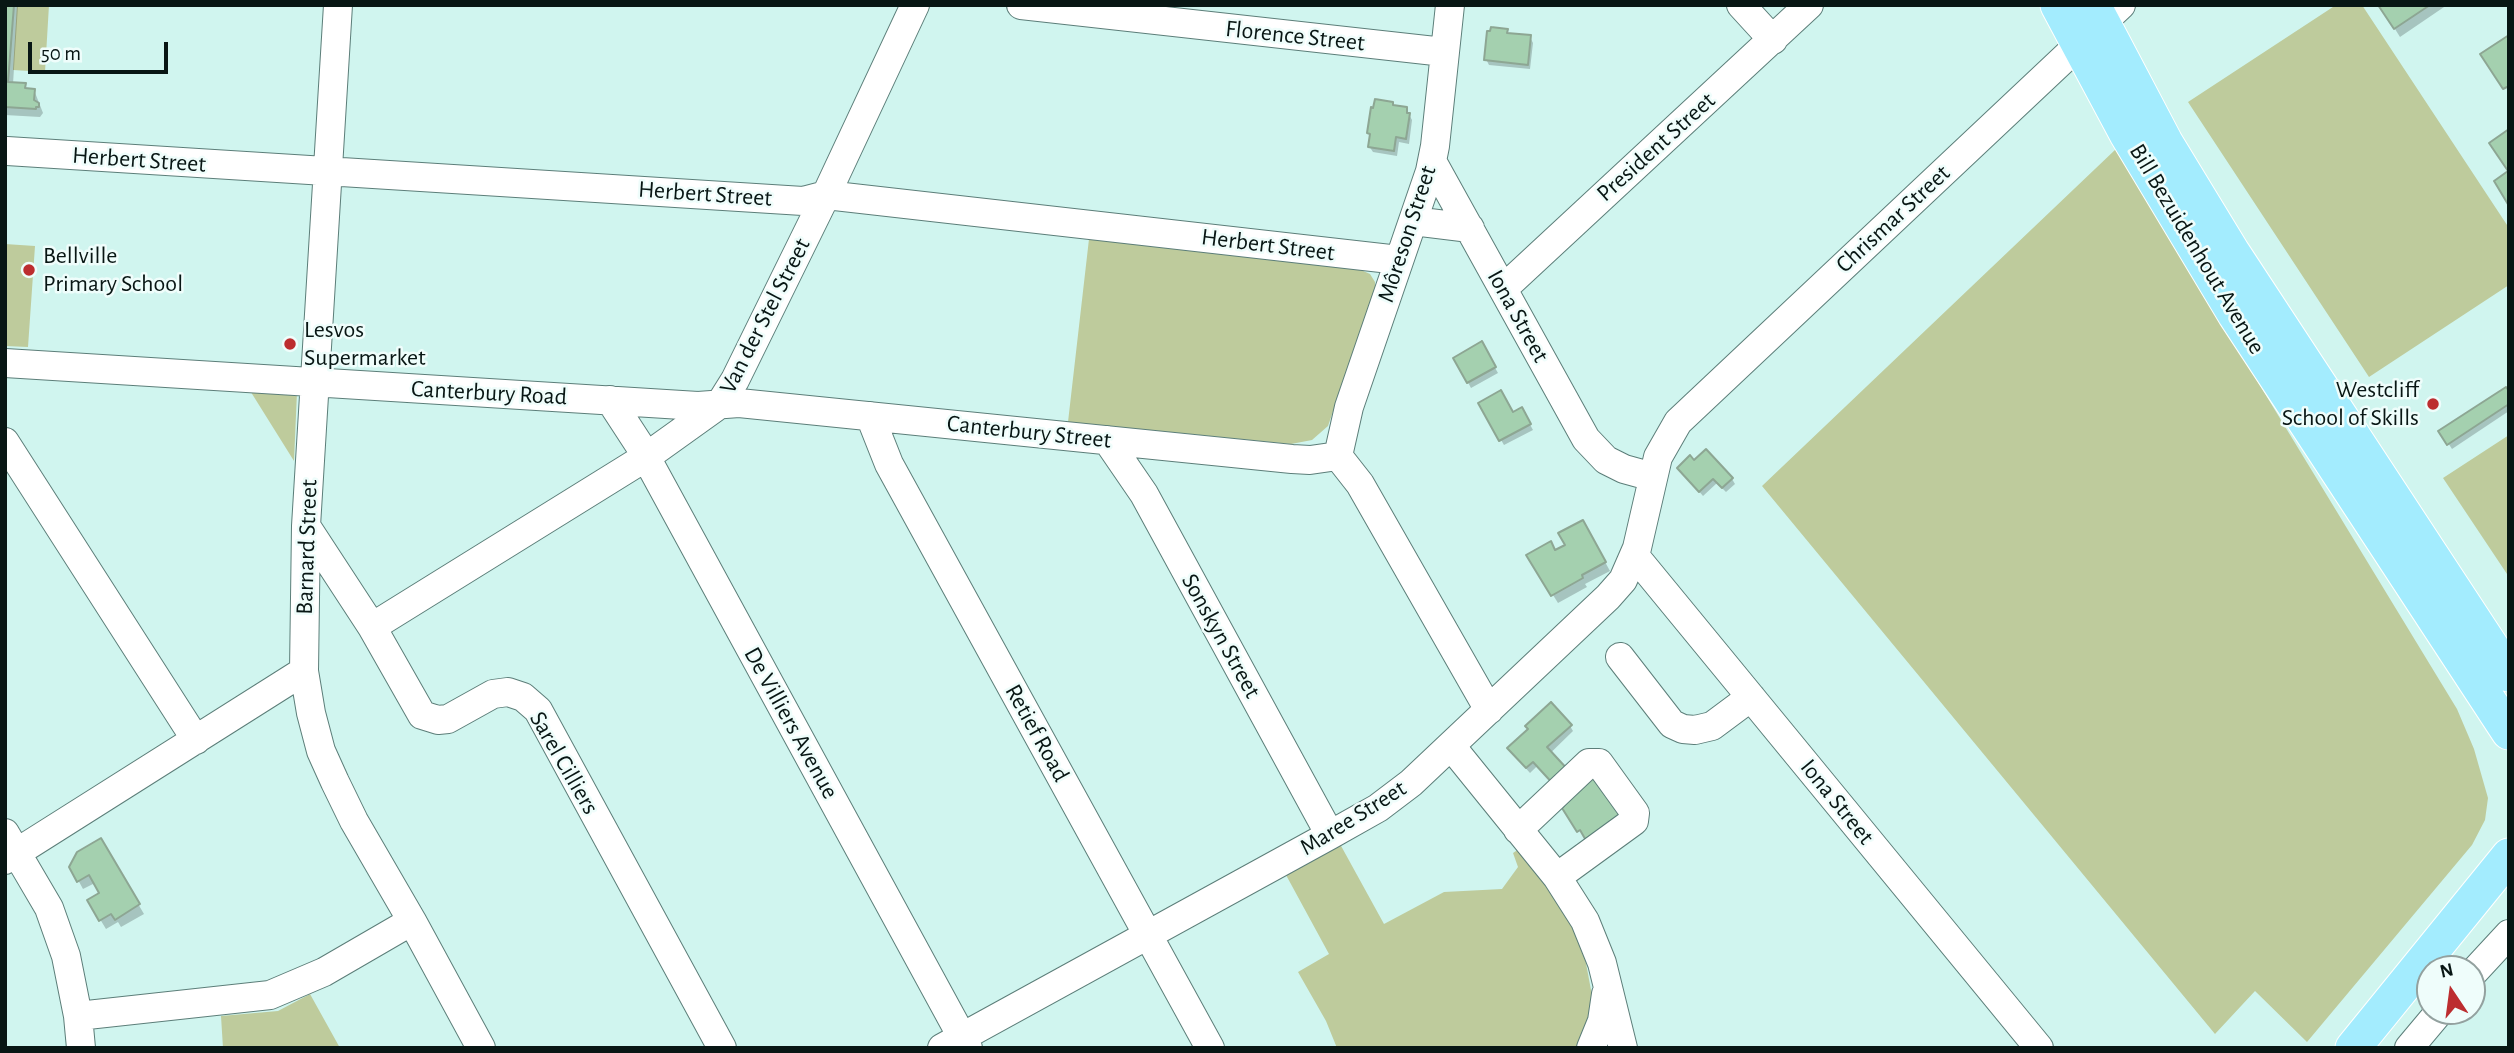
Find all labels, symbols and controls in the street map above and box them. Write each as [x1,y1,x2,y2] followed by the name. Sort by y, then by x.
[1224,14,1366,58] street label: Florence Street
[32,28,172,72] scale bar
[41,43,81,64] text: 50 m
[1591,86,1721,208] street label: President Street
[2123,139,2271,359] street label: Bill Bezuidenhout Avenue
[71,141,207,179] street label: Herbert Street
[1830,159,1956,279] street label: Chrismar Street
[1371,162,1443,306] street label: Môreson Street
[637,175,773,213] street label: Herbert Street
[1200,223,1336,267] street label: Herbert Street
[713,233,817,399] street label: Van der Stel Street
[43,242,183,298] place label: Bellville Primary School
[21,262,37,278] marker: Bellville Primary School
[1481,265,1555,367] street label: Iona Street
[304,316,426,372] place label: Lesvos Supermarket
[282,336,298,352] marker: Lesvos Supermarket
[410,375,568,411] street label: Canterbury Road
[2282,376,2419,432] place label: Westcliff School of Skills
[2425,396,2441,412] marker: Westcliff School of Skills
[945,409,1113,455] street label: Canterbury Street
[290,479,324,615] street label: Barnard Street
[1175,569,1267,703] street label: Sonskyn Street
[737,642,845,804] street label: De Villiers Avenue
[998,679,1076,787] street label: Retief Road
[523,706,605,820] street label: Sarel Cilliers
[1794,754,1880,850] street label: Iona Street
[1295,774,1411,862] street label: Maree Street
[2416,955,2486,1025] north arrow
[2438,960,2455,982] text: N

